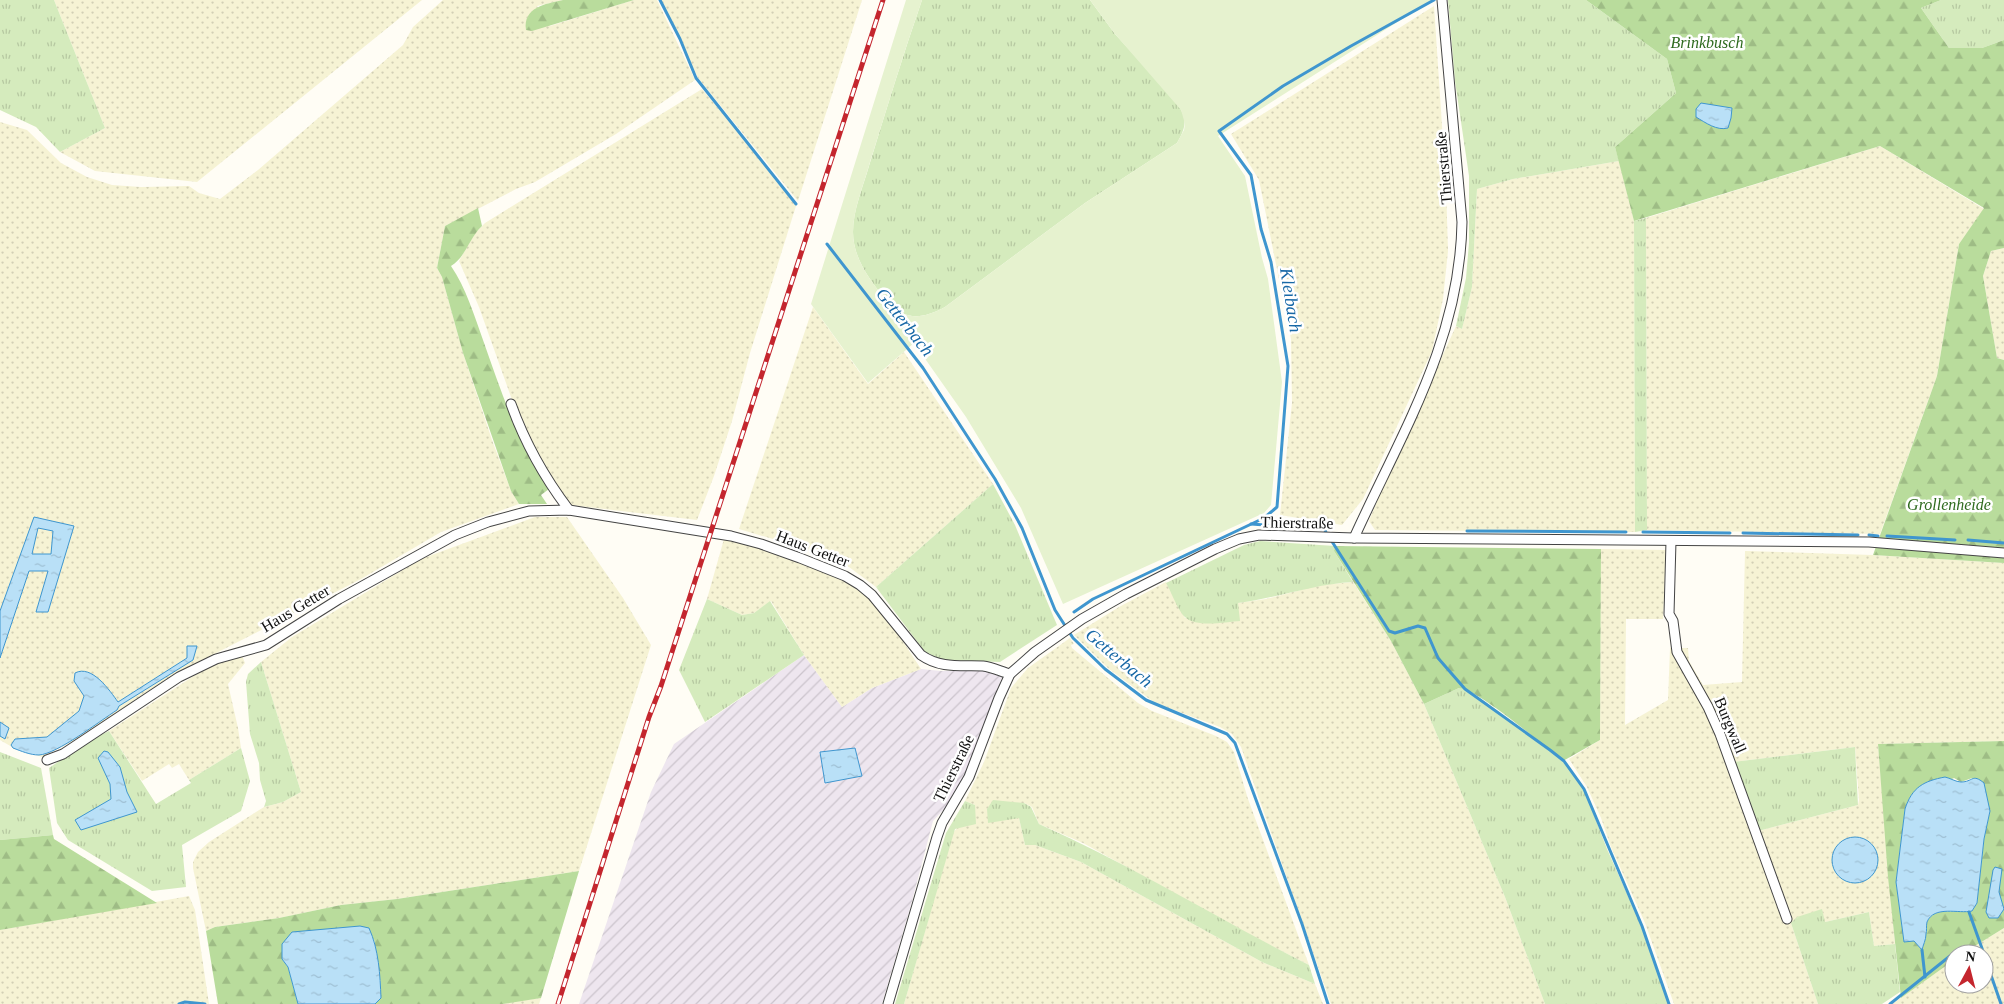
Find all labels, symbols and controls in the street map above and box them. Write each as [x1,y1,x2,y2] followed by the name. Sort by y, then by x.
[1671,34,1743,51] park label: Brinkbusch
[1432,131,1455,205] street label: Thierstraße
[1276,265,1306,334] water label: Kleibach
[872,284,938,360] water label: Getterbach
[1907,496,1991,513] park label: Grollenheide
[1260,513,1334,532] street label: Thierstraße
[774,527,852,570] street label: Haus Getter
[258,581,333,636] street label: Haus Getter
[1082,624,1156,692] water label: Getterbach
[1710,695,1750,757] street label: Burgwall
[930,732,977,805] street label: Thierstraße
[1944,944,1994,994] north arrow
[1965,949,1976,965] text: N

